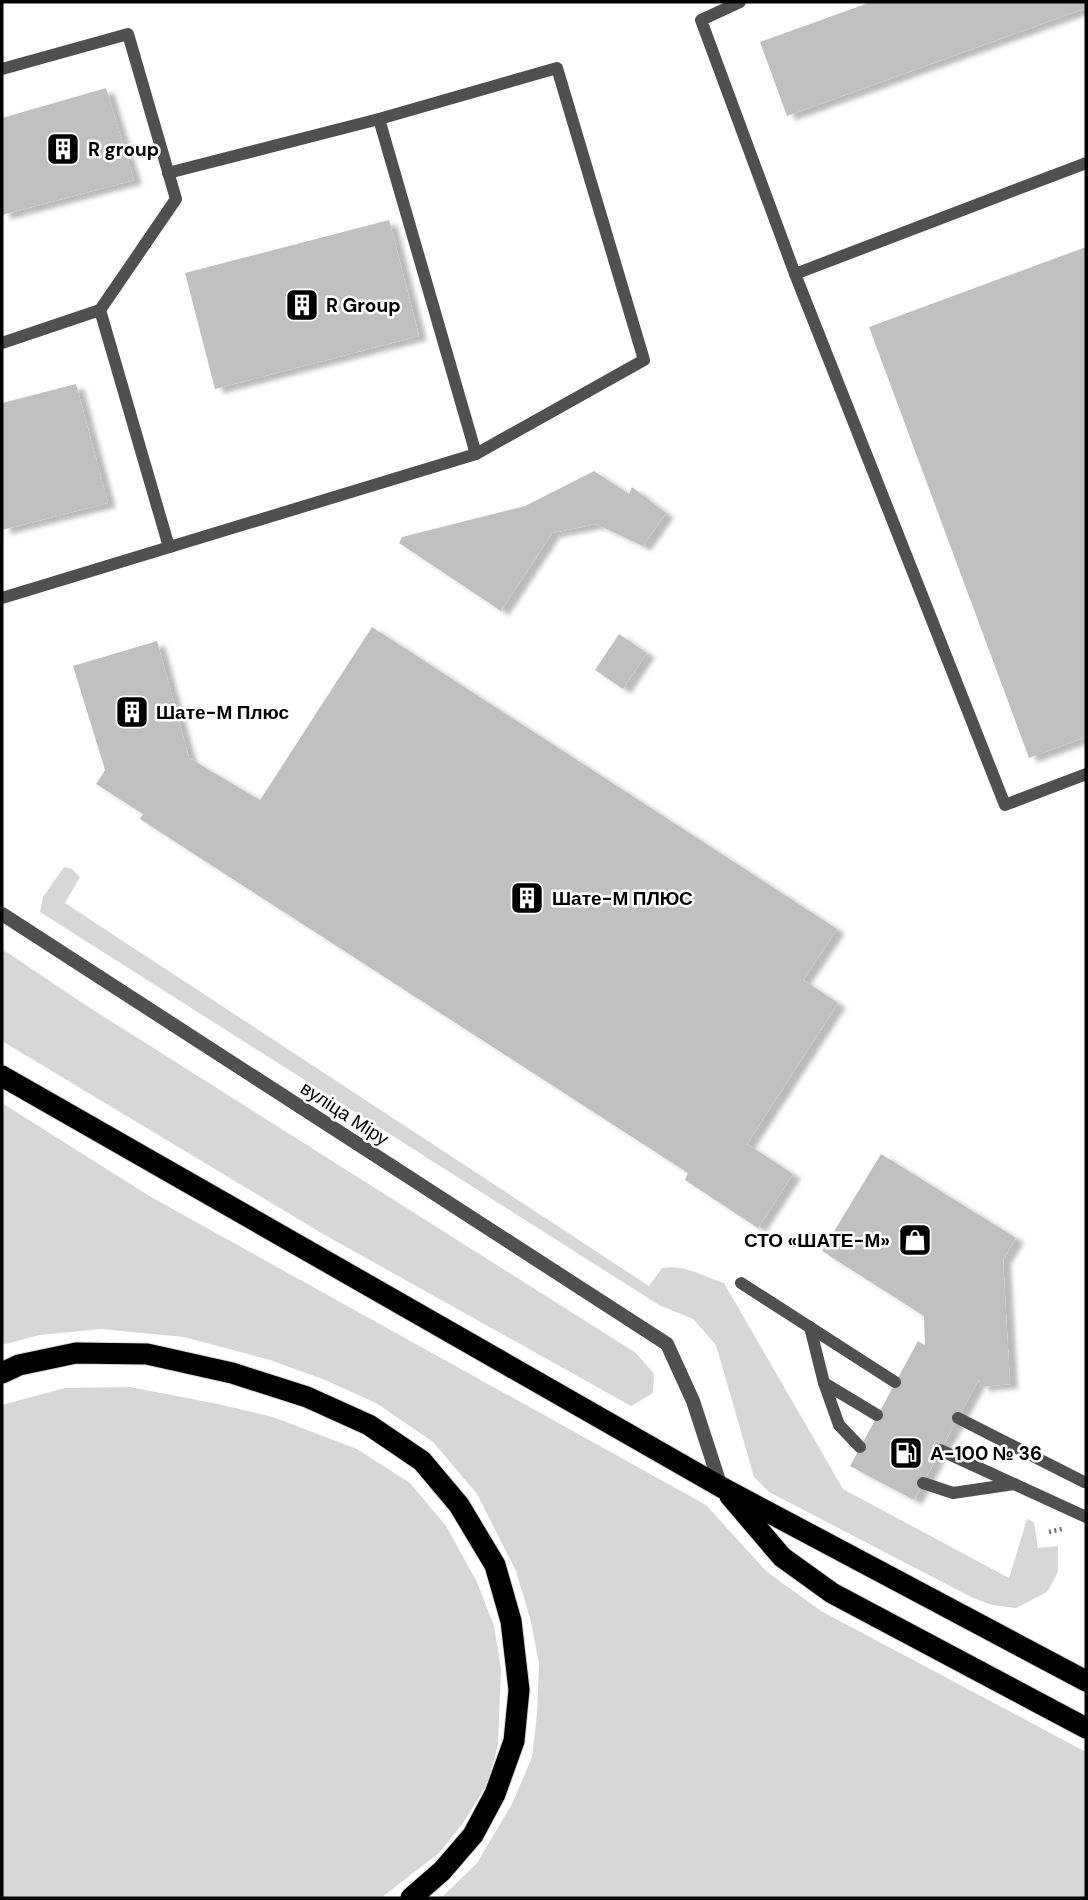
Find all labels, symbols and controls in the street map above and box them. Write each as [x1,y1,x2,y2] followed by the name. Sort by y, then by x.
[44,130,82,168] building icon: R group
[88,137,159,162] place label: R group
[283,286,321,324] building icon: R Group
[326,293,401,318] place label: R Group
[113,693,151,731] building icon: Шате-М Плюс
[156,700,289,725] place label: Шате-М Плюс
[508,879,546,917] building icon: Шате-М ПЛЮС
[552,886,693,911] place label: Шате-М ПЛЮС
[296,1076,394,1152] street label: вуліца Міру
[896,1221,934,1259] shop icon: СТО «ШАТЕ-М»
[744,1228,890,1253] place label: СТО «ШАТЕ-М»
[887,1434,925,1472] fuel station icon: А-100 № 36
[930,1441,1042,1466] place label: А-100 № 36

